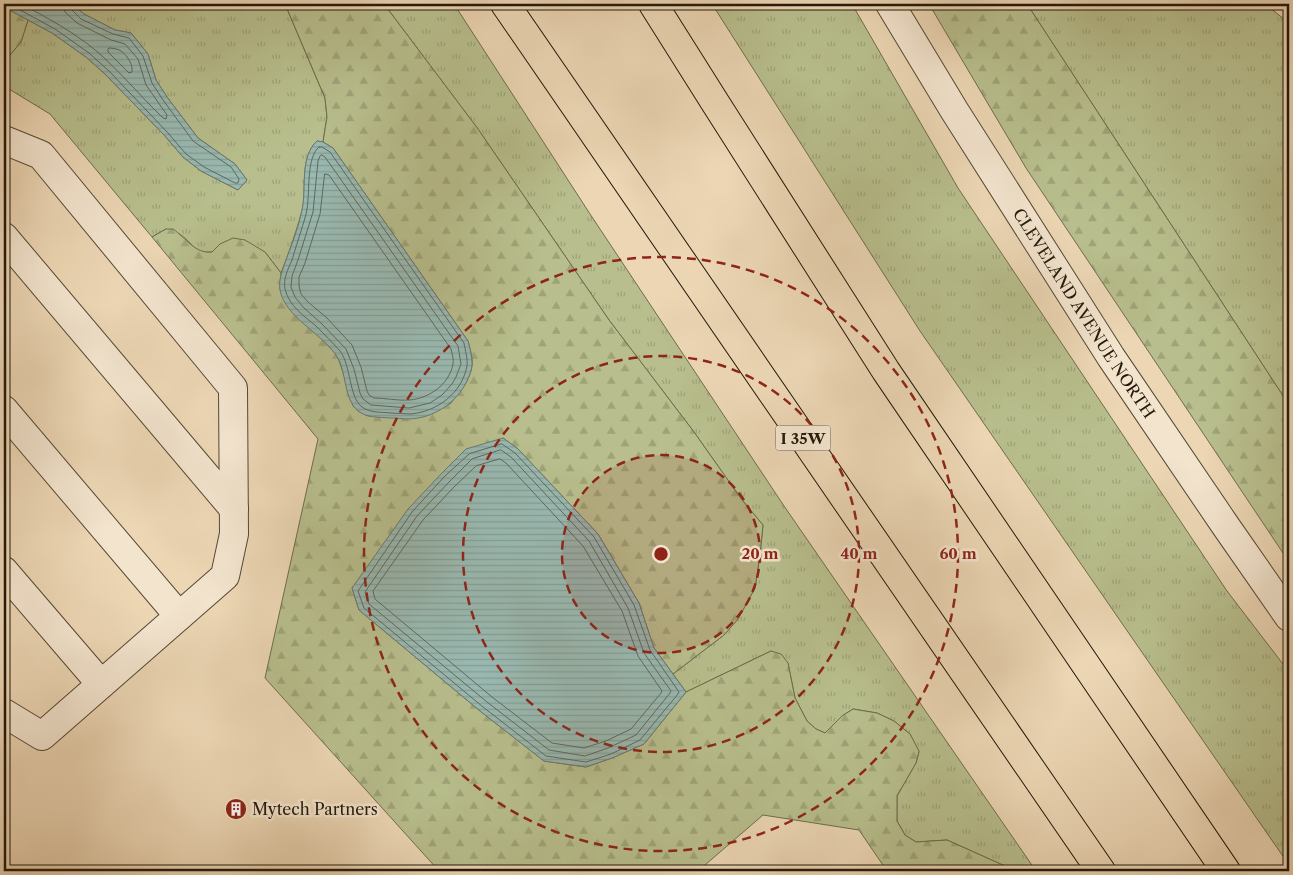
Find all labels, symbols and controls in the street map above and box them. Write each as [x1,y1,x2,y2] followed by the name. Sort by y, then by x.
[1009,204,1159,422] street label: CLEVELAND AVENUE NORTH
[776,426,830,450] road number: I 35W
[741,544,779,563] text: 20 m
[840,544,878,563] text: 40 m
[939,544,977,563] text: 60 m
[652,545,670,563] centre of rings
[224,797,248,821] building icon: Mytech Partners
[252,799,378,819] place label: Mytech Partners

